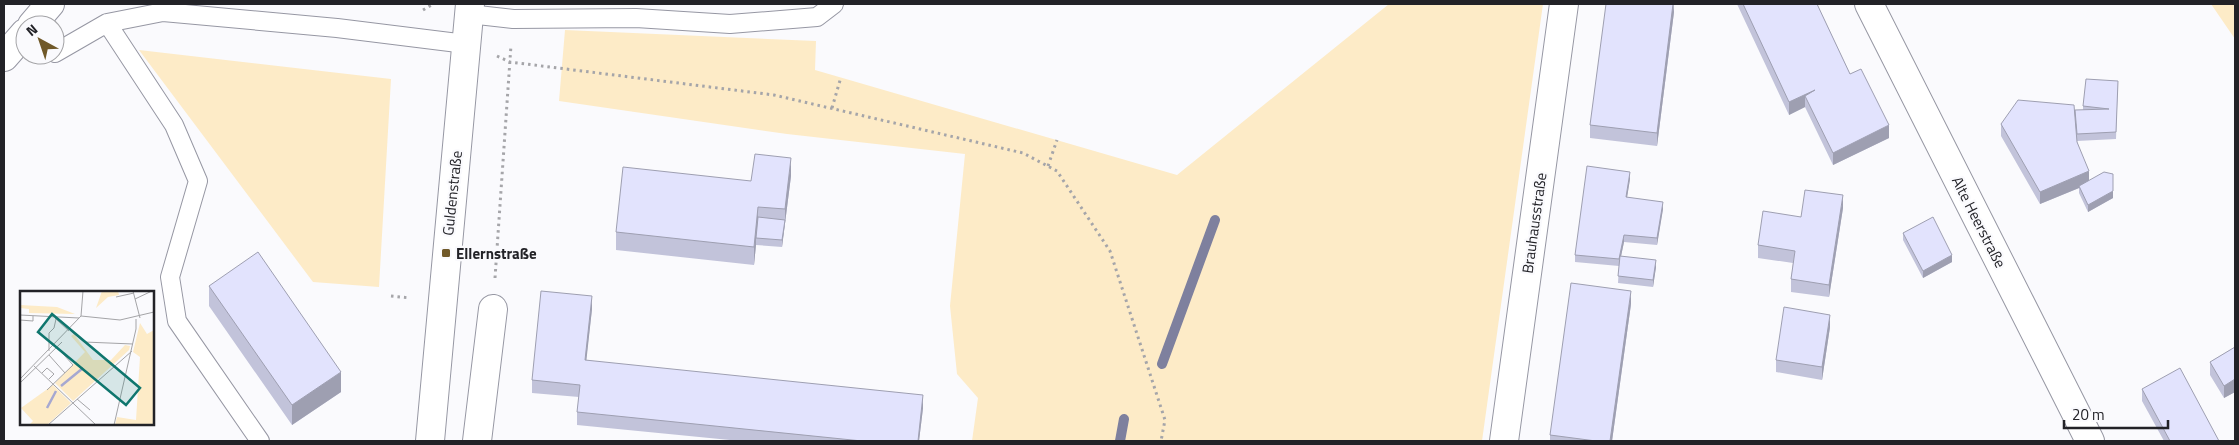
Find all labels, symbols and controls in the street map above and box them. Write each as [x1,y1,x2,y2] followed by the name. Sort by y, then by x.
[15,15,65,65] north arrow
[21,18,42,41] text: N
[436,149,468,237] street label: Guldenstraße
[1516,171,1552,275] street label: Brauhausstraße
[1946,172,2012,272] street label: Alte Heerstraße
[456,242,537,265] place label: Ellernstraße
[440,247,452,259] marker: Ellernstraße
[20,291,154,425] inset map
[2064,398,2168,430] scale bar
[2072,403,2105,426] text: 20 m

